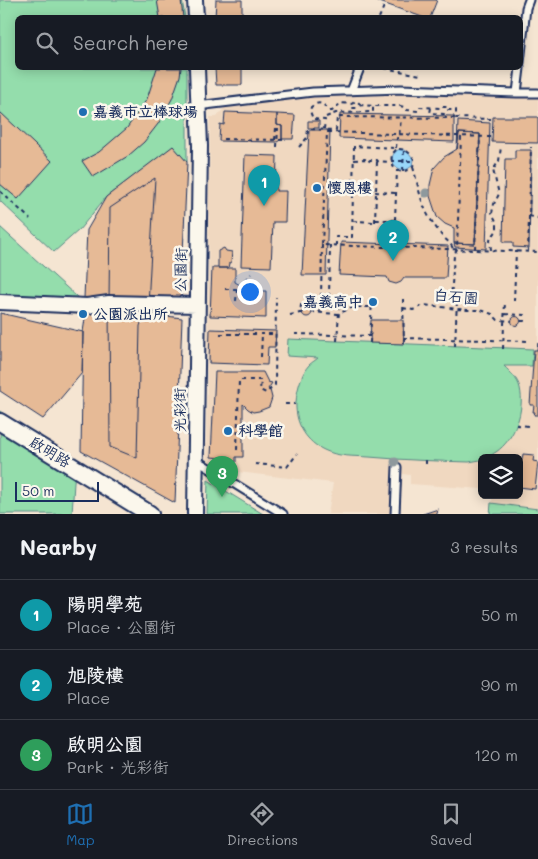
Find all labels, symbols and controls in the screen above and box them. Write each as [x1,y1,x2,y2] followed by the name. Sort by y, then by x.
[15,15,523,70] search box
[33,29,61,57] icon: search
[73,30,189,55] text: Search here
[93,101,198,121] place label: 嘉義市立棒球場
[77,106,89,118] marker: 嘉義市立棒球場
[248,165,280,206] pin: 1
[327,177,372,197] place label: 懷恩樓
[311,182,323,194] marker: 懷恩樓
[377,220,409,261] pin: 2
[170,247,190,293] street label: 公園街
[237,279,263,305] your location
[433,284,479,308] street label: 白石園
[303,291,363,311] place label: 嘉義高中
[367,296,379,308] marker: 嘉義高中
[93,303,168,323] place label: 公園派出所
[77,308,89,320] marker: 公園派出所
[169,387,189,433] street label: 光彩街
[238,420,283,440] place label: 科學館
[222,425,234,437] marker: 科學館
[26,431,75,471] street label: 啟明路
[478,454,523,499] map controls
[478,454,523,499] button: layers
[206,456,238,497] pin: 3
[15,479,99,502] scale bar
[22,481,54,500] text: 50 m
[20,533,97,560] text: Nearby
[450,536,518,557] text: 3 results
[67,591,143,616] text: 陽明學苑
[32,604,40,625] text: 1
[481,604,518,625] text: 50 m
[67,616,175,637] text: Place · 公園街
[67,662,124,687] text: 旭陵樓
[32,674,40,695] text: 2
[481,674,518,695] text: 90 m
[67,687,110,708] text: Place
[67,731,143,756] text: 啟明公園
[31,744,41,765] text: 3
[474,744,518,765] text: 120 m
[67,756,169,777] text: Park · 光彩街
[66,800,95,849] tab: Map
[227,800,298,849] tab: Directions
[430,800,472,849] tab: Saved

